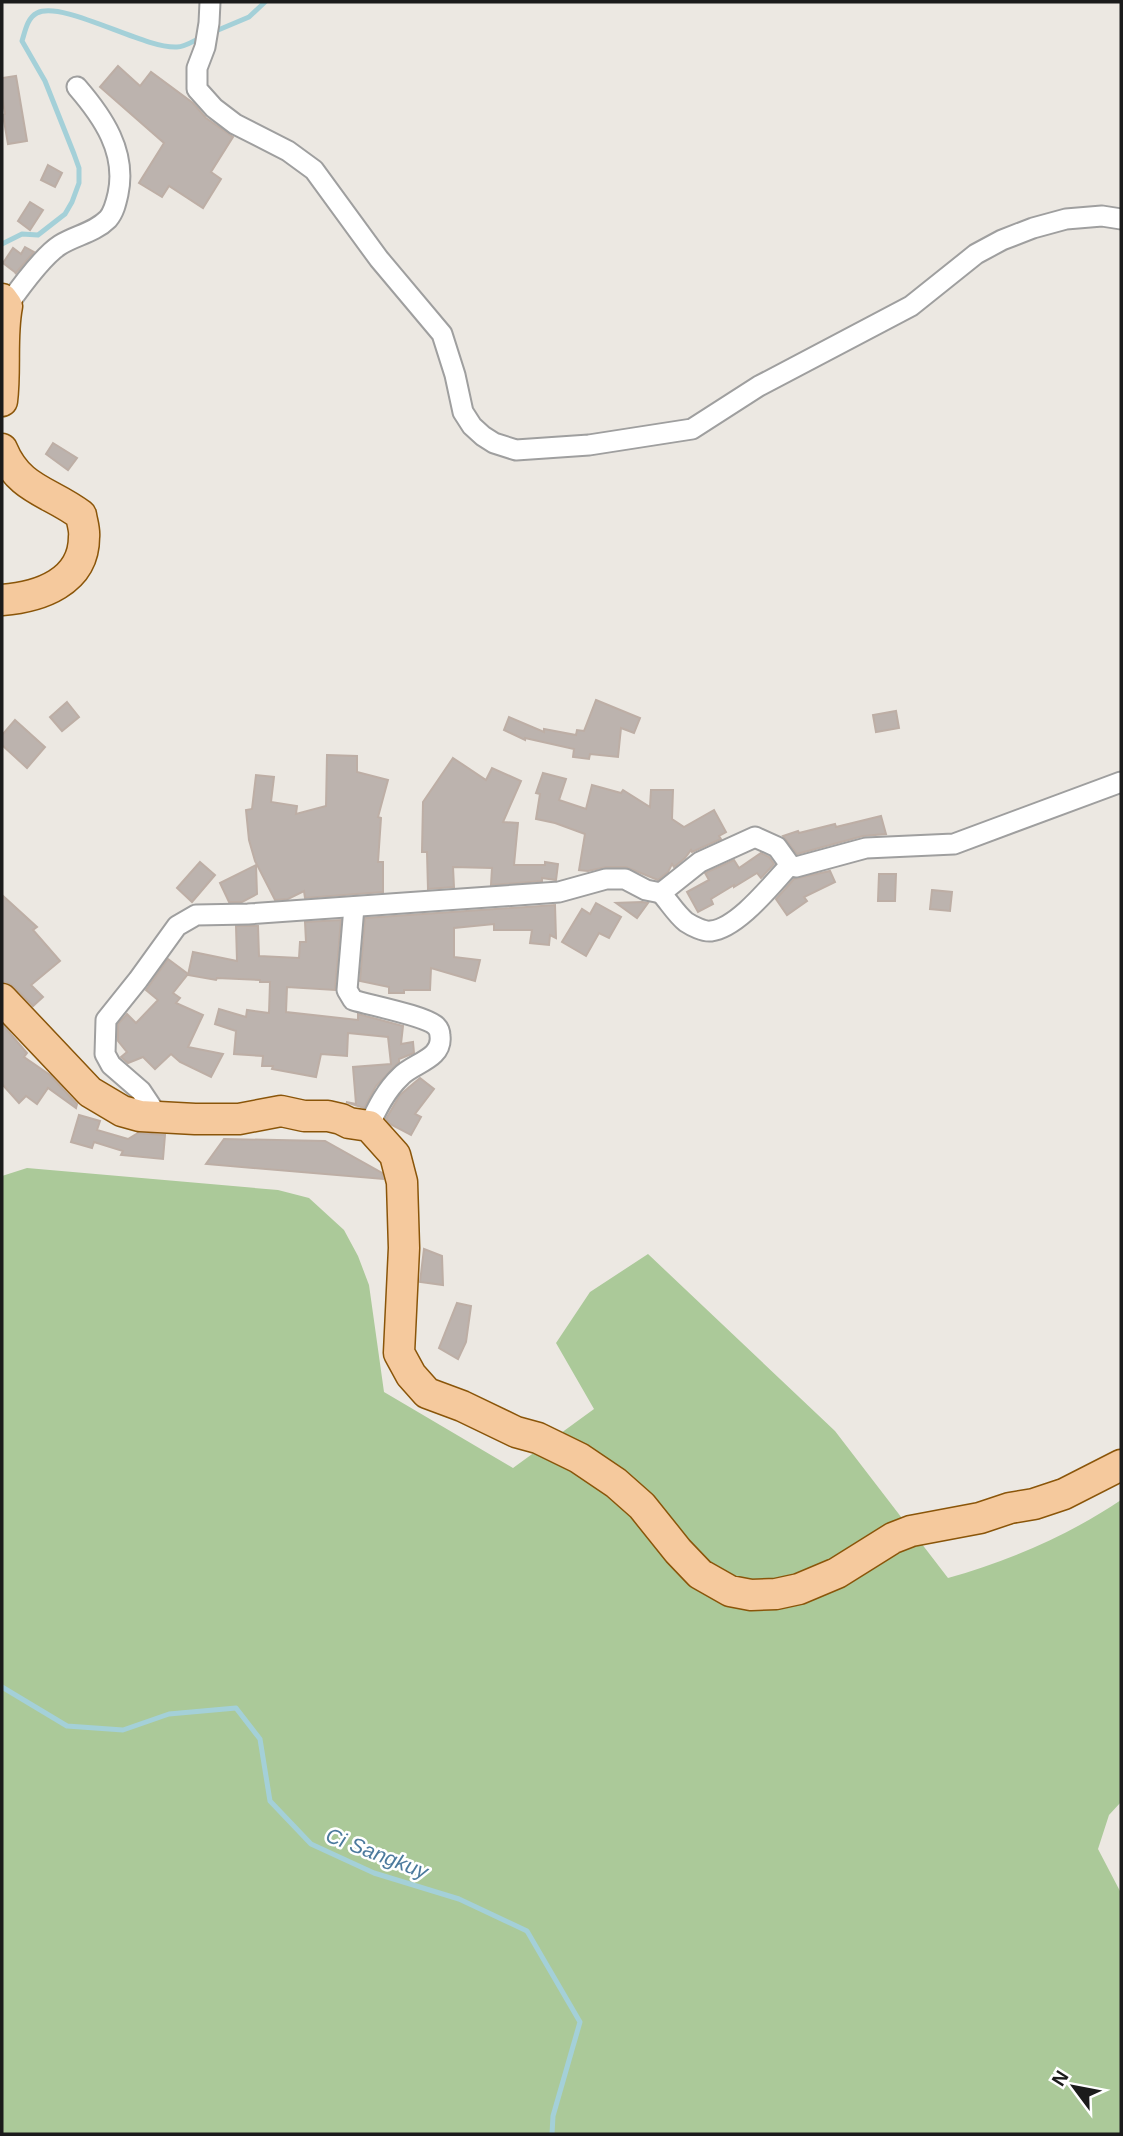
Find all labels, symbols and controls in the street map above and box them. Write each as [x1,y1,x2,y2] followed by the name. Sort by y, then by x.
[323,1823,433,1884] water label: Ci Sangkuy
[1039,2052,1109,2122] north arrow
[1047,2067,1073,2090] text: N

